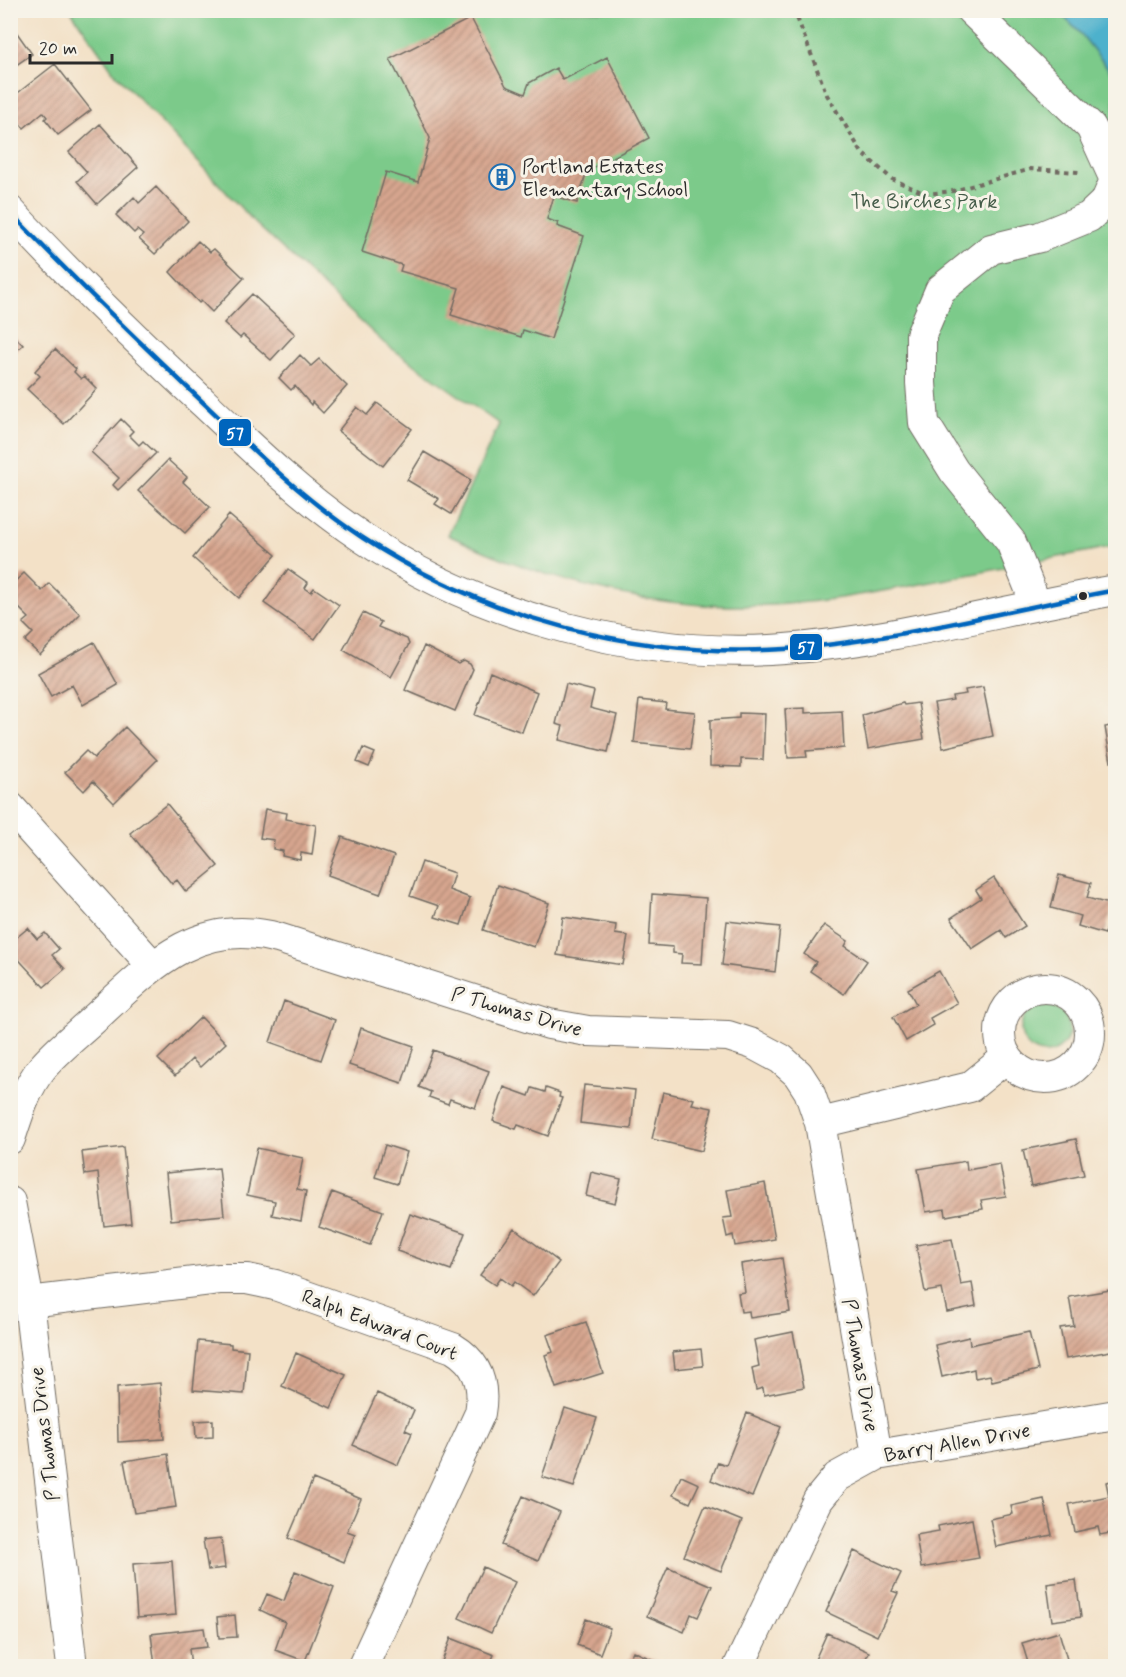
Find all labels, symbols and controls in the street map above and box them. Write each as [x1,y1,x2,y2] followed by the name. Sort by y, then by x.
[30,27,112,65] scale bar
[39,37,77,61] text: 20 m
[522,154,688,204] place label: Portland Estates Elementary School
[487,162,517,192] building icon: Portland Estates Elementary School
[851,189,997,216] park label: The Birches Park
[218,418,252,447] line badge: 57
[226,424,244,445] text: 57
[1077,590,1089,602] unlabelled marker
[789,633,823,661] line badge: 57
[797,638,815,659] text: 57
[448,981,585,1044] street label: P Thomas Drive
[298,1283,461,1368] street label: Ralph Edward Court
[835,1297,885,1434] street label: P Thomas Drive
[24,1365,67,1502] street label: P Thomas Drive
[882,1417,1032,1470] street label: Barry Allen Drive

